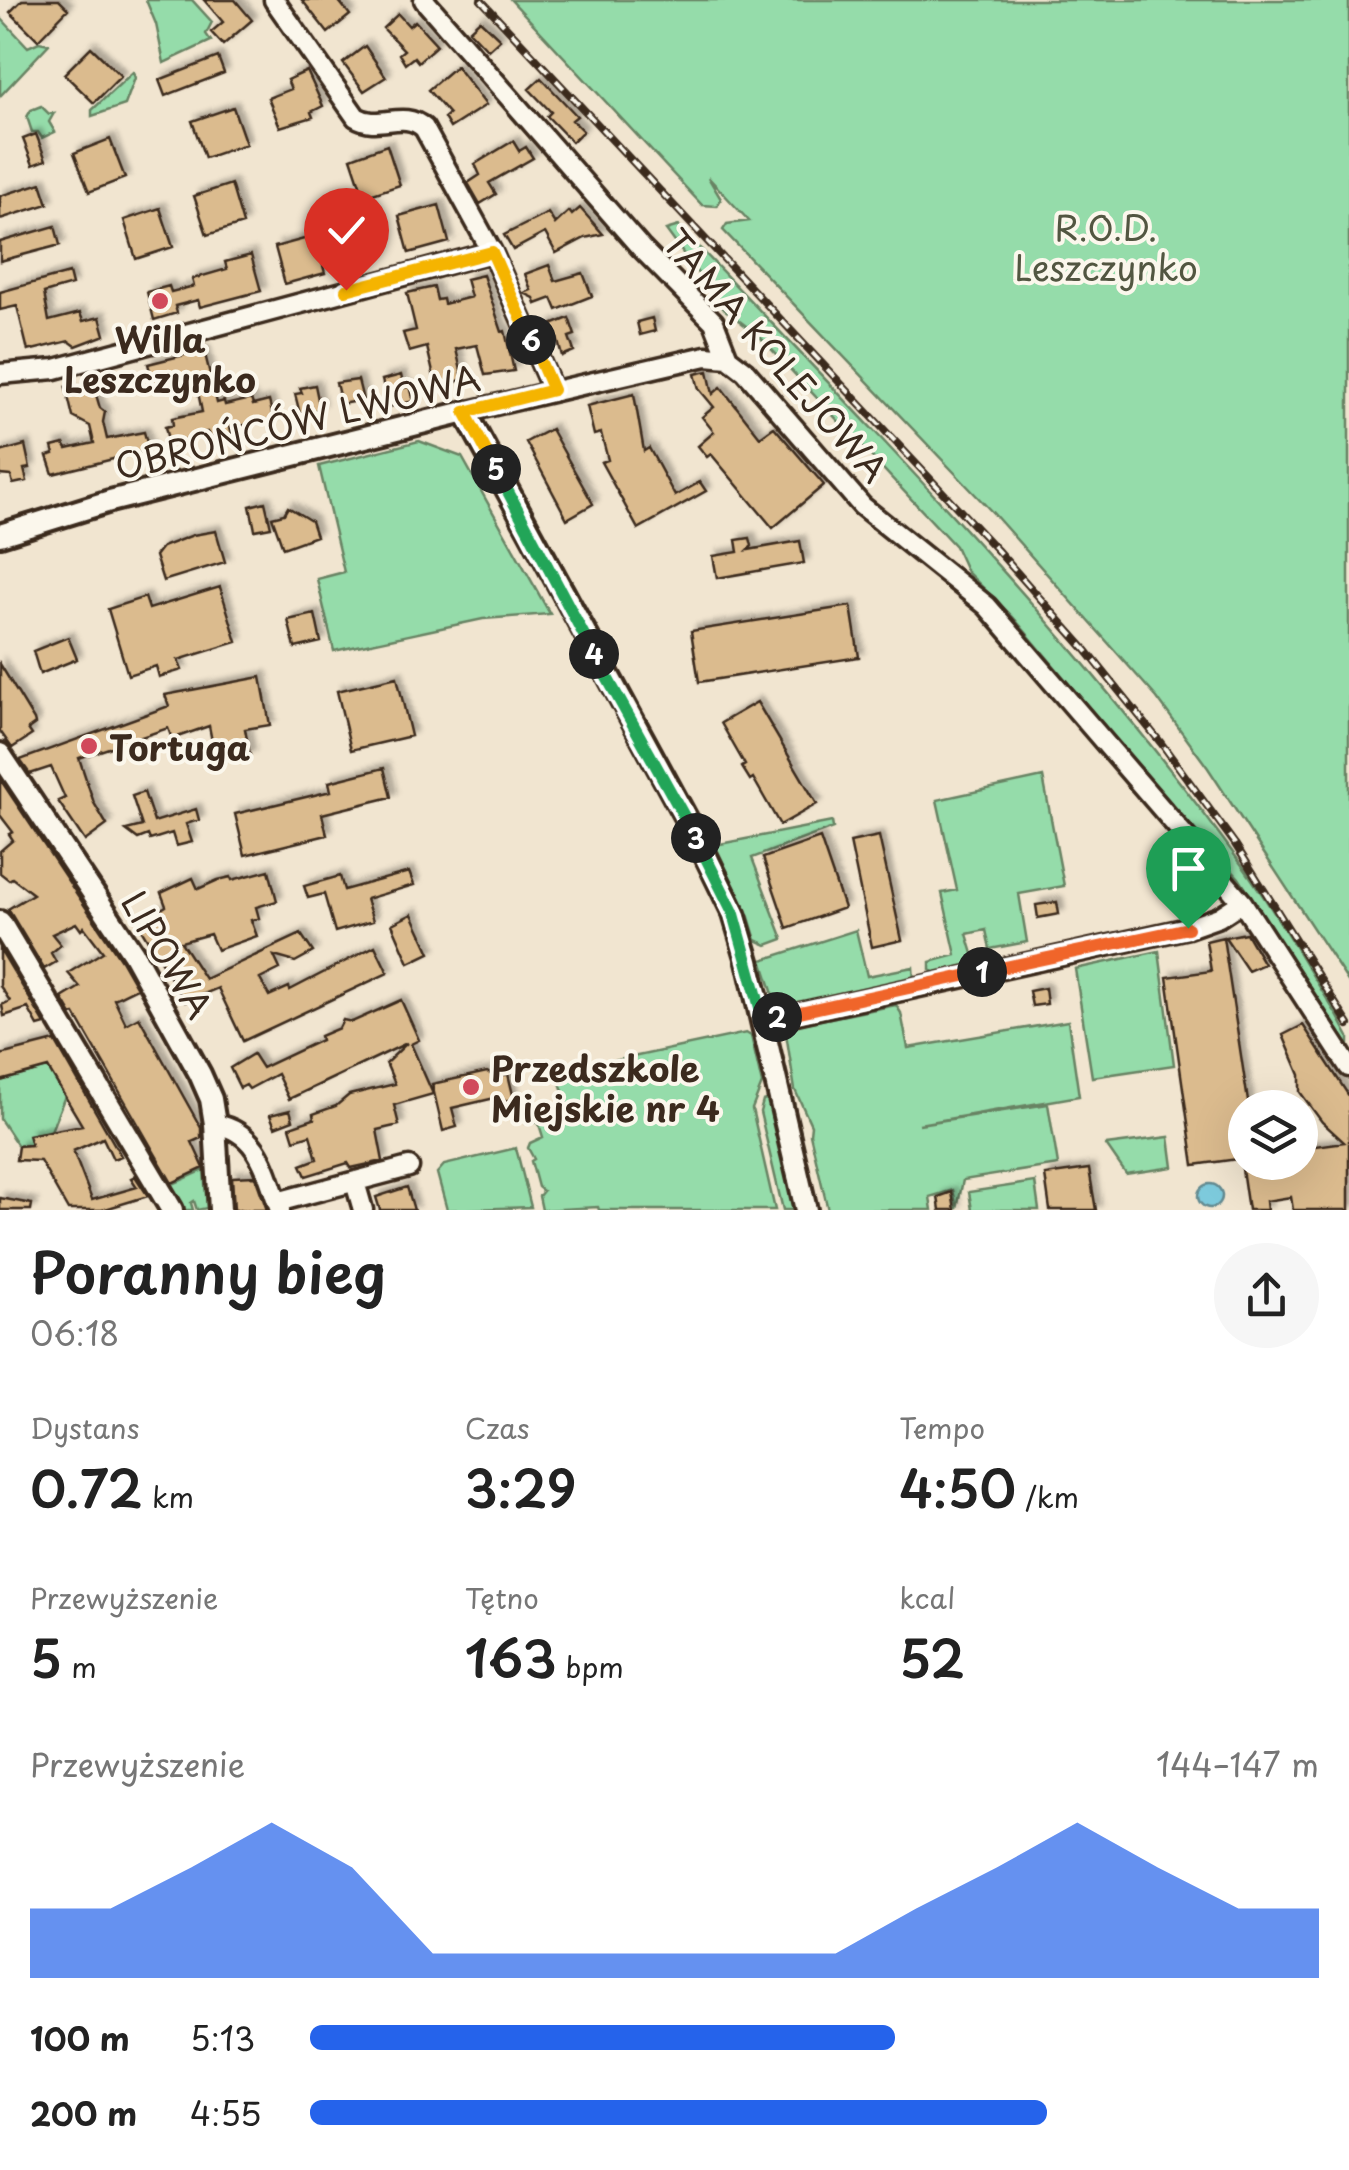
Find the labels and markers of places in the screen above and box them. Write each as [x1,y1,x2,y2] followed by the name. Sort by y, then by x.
[304,188,389,291] pin
[149,290,171,312] marker: Willa Leszczynko
[64,312,256,405] place label: Willa Leszczynko
[506,315,556,365] pin: 6
[471,444,521,494] pin: 5
[569,629,619,679] pin: 4
[109,720,251,773] place label: Tortuga
[78,735,100,757] marker: Tortuga
[671,813,721,863] pin: 3
[1146,826,1231,929] pin
[957,947,1007,997] pin: 1
[752,992,802,1042] pin: 2
[491,1041,720,1134] place label: Przedszkole Miejskie nr 4
[460,1076,482,1098] marker: Przedszkole Miejskie nr 4

